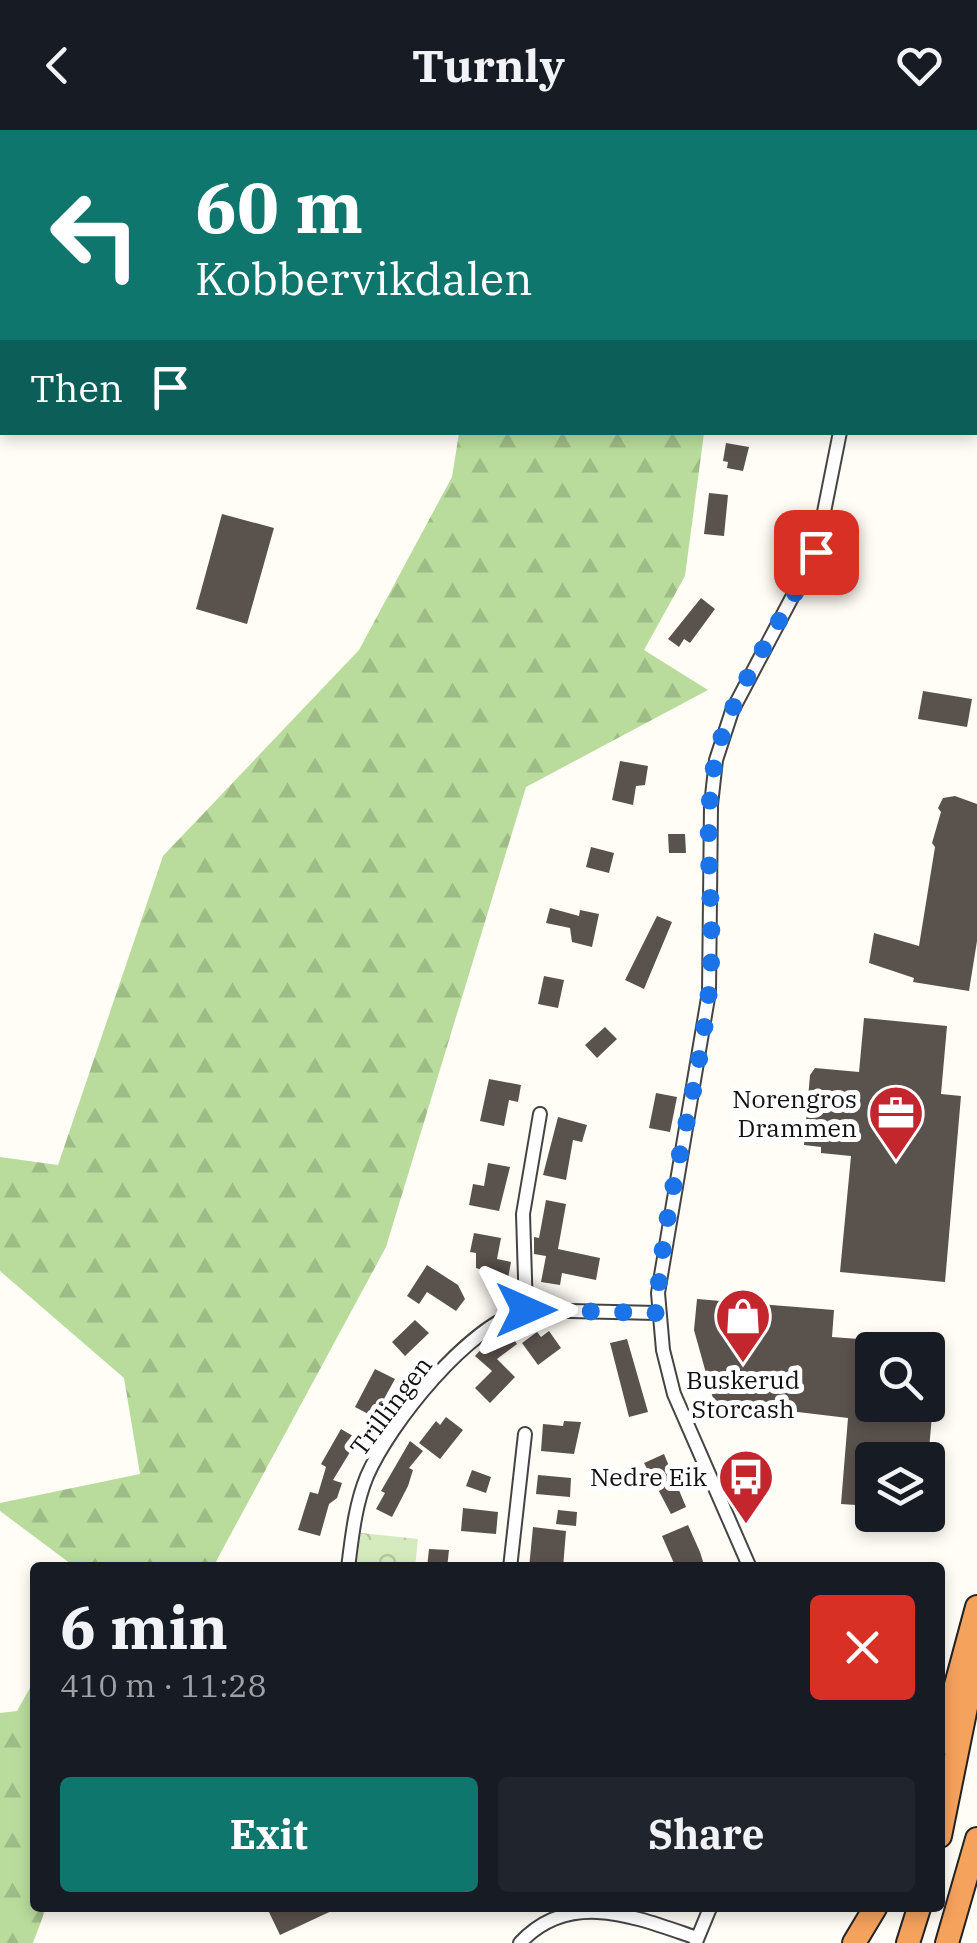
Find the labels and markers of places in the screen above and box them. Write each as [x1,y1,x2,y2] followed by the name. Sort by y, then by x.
[774,510,859,595] pin
[732,1082,857,1144] place label: Norengros Drammen
[866,1083,926,1162] office icon: Norengros Drammen
[713,1286,773,1365] shop icon: Buskerud Storcash
[686,1363,800,1425] place label: Buskerud Storcash
[716,1447,776,1526] bus stop icon: Nedre Eik
[590,1460,707,1493] place label: Nedre Eik

